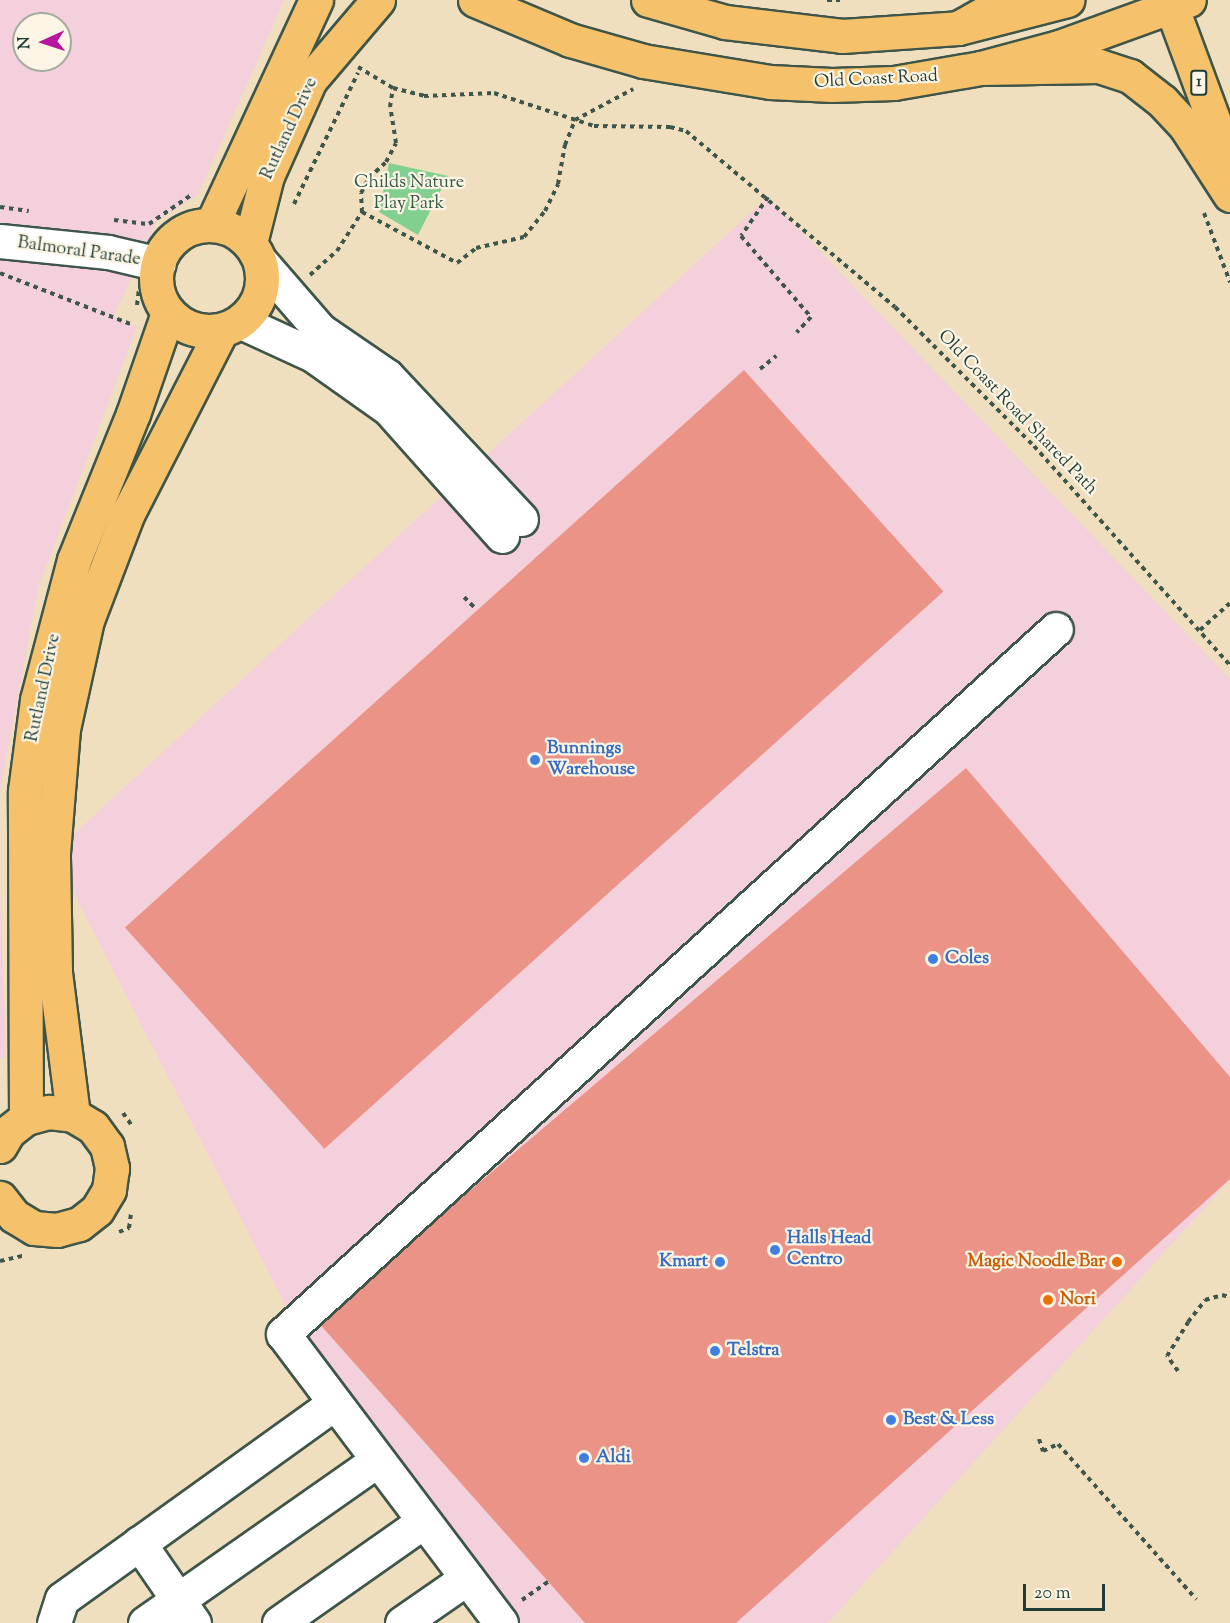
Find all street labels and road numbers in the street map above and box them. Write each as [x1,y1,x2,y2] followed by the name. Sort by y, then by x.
[814,66,938,94] street label: Old Coast Road
[1190,70,1208,96] road number: 1
[257,75,323,183] street label: Rutland Drive
[16,233,142,271] street label: Balmoral Parade
[932,326,1102,500] street label: Old Coast Road Shared Path
[22,632,66,744] street label: Rutland Drive

